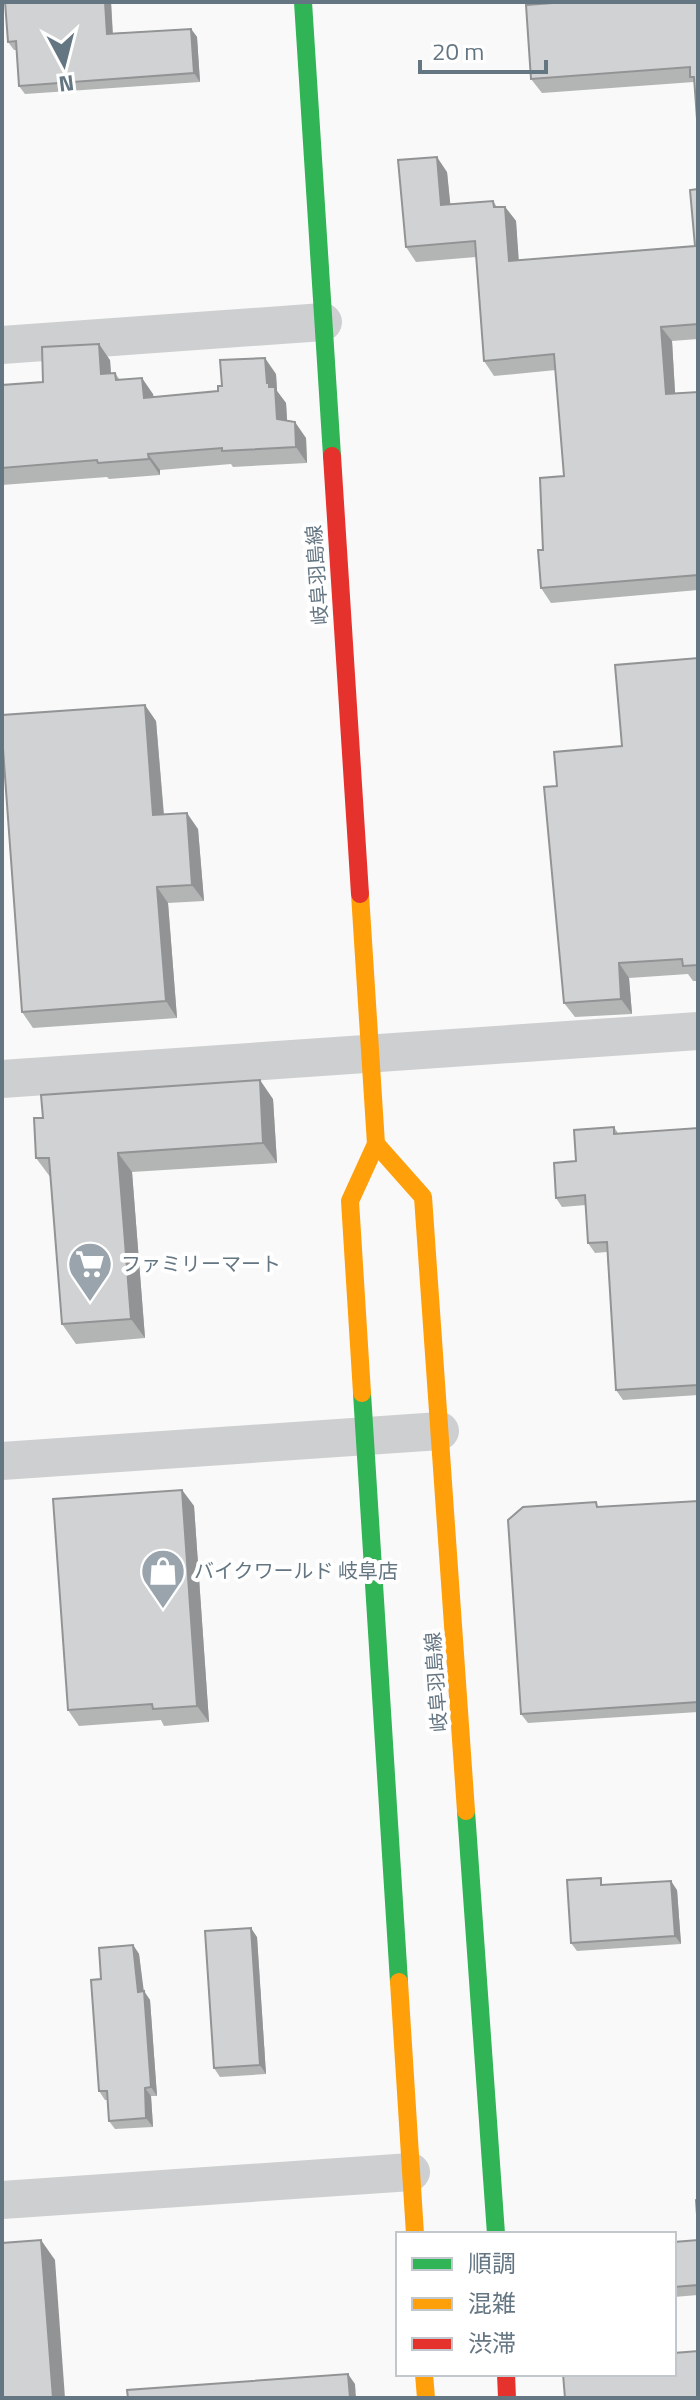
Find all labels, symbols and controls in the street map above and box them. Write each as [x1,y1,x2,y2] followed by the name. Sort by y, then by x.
[24,24,104,104] north arrow
[420,24,546,74] scale bar
[432,33,484,69] text: 20 m
[57,66,76,102] text: N
[298,524,335,626] street label: 岐阜羽島線
[66,1240,114,1303] supermarket icon: ファミリーマート
[121,1248,281,1279] place label: ファミリーマート
[139,1547,187,1610] shop icon: バイクワールド 岐阜店
[194,1555,398,1586] place label: バイクワールド 岐阜店
[417,1631,454,1733] street label: 岐阜羽島線
[396,2232,676,2376] legend
[468,2245,516,2281] text: 順調
[468,2285,516,2321] text: 混雑
[468,2325,516,2361] text: 渋滞

